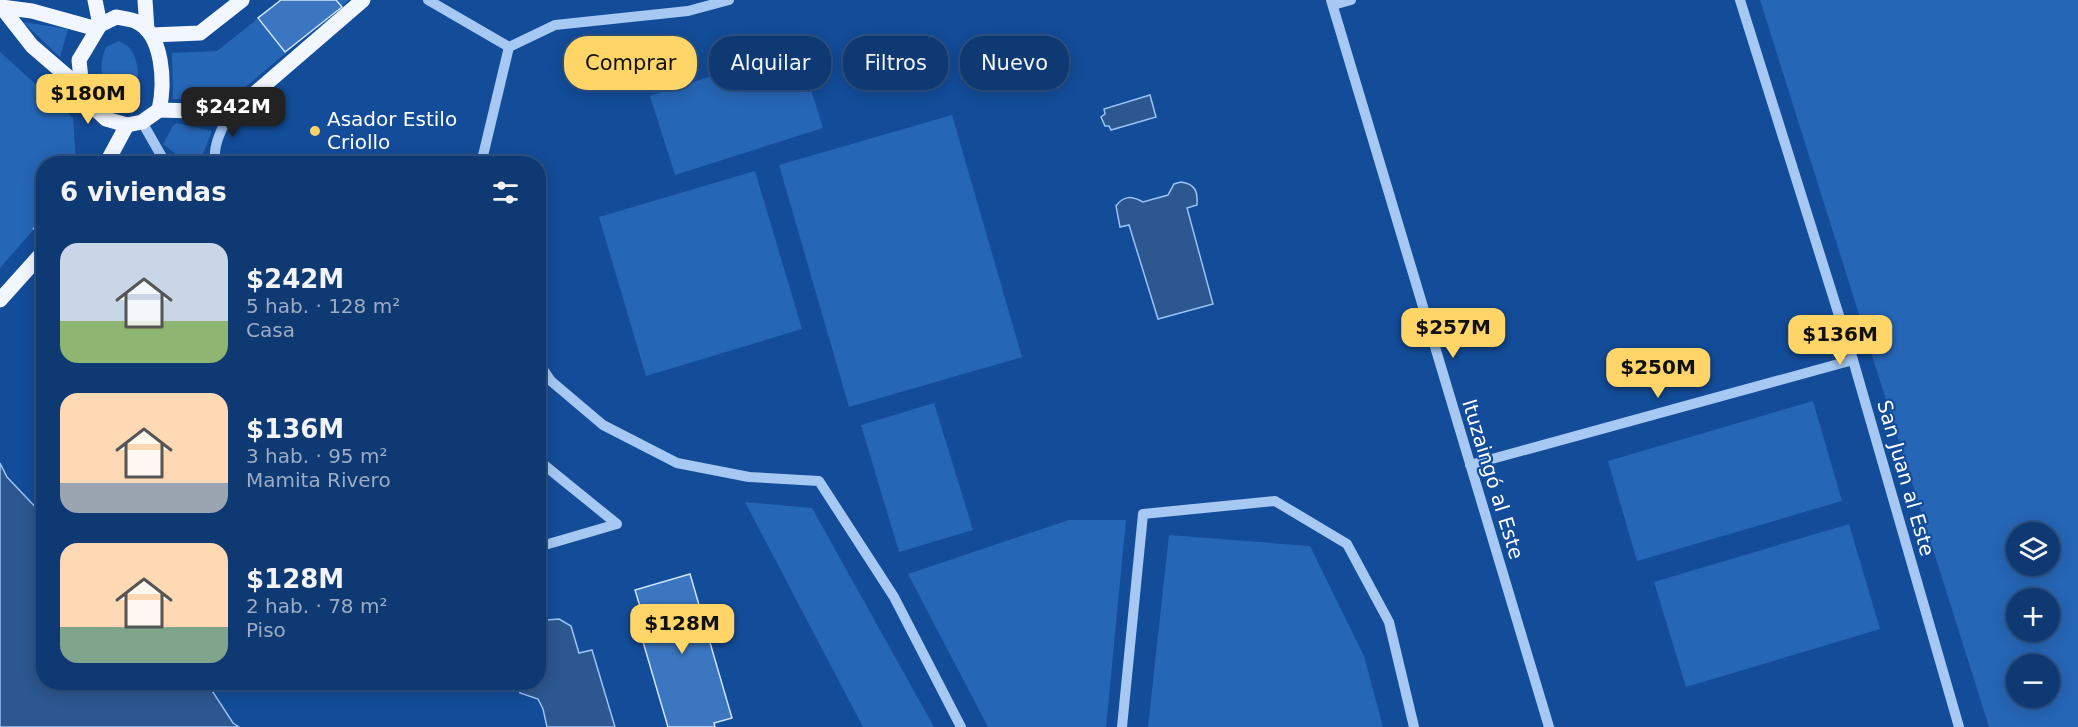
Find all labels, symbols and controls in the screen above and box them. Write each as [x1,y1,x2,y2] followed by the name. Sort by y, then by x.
[564,36,697,90] chip: Comprar
[709,36,831,90] chip: Alquilar
[843,36,948,90] chip: Filtros
[960,36,1069,90] chip: Nuevo
[46,74,130,125] pin: $180M
[50,81,126,105] text: $180M
[191,87,275,138] pin: $242M
[195,94,271,118] text: $242M
[327,107,457,154] place label: Asador Estilo Criollo
[308,124,322,138] marker: Asador Estilo Criollo
[489,176,522,209] icon: filters
[60,177,227,207] text: 6 viviendas
[246,264,344,294] text: $242M
[108,267,180,339] icon: home
[246,294,400,318] text: 5 hab. · 128 m²
[1411,308,1495,359] pin: $257M
[1415,315,1491,339] text: $257M
[1798,315,1882,366] pin: $136M
[246,318,295,342] text: Casa
[1802,322,1878,346] text: $136M
[1616,348,1700,399] pin: $250M
[1620,355,1696,379] text: $250M
[1457,396,1529,562] street label: Ituzaingó al Este
[1872,397,1940,559] street label: San Juan al Este
[246,414,344,444] text: $136M
[108,417,180,489] icon: home
[246,444,387,468] text: 3 hab. · 95 m²
[246,468,391,492] text: Mamita Rivero
[2006,522,2060,708] map controls
[2006,522,2060,576] button: layers
[246,564,344,594] text: $128M
[108,567,180,639] icon: home
[2006,588,2060,642] button: +
[246,594,387,618] text: 2 hab. · 78 m²
[640,604,724,655] pin: $128M
[644,611,720,635] text: $128M
[246,618,286,642] text: Piso
[2006,654,2060,708] button: −

